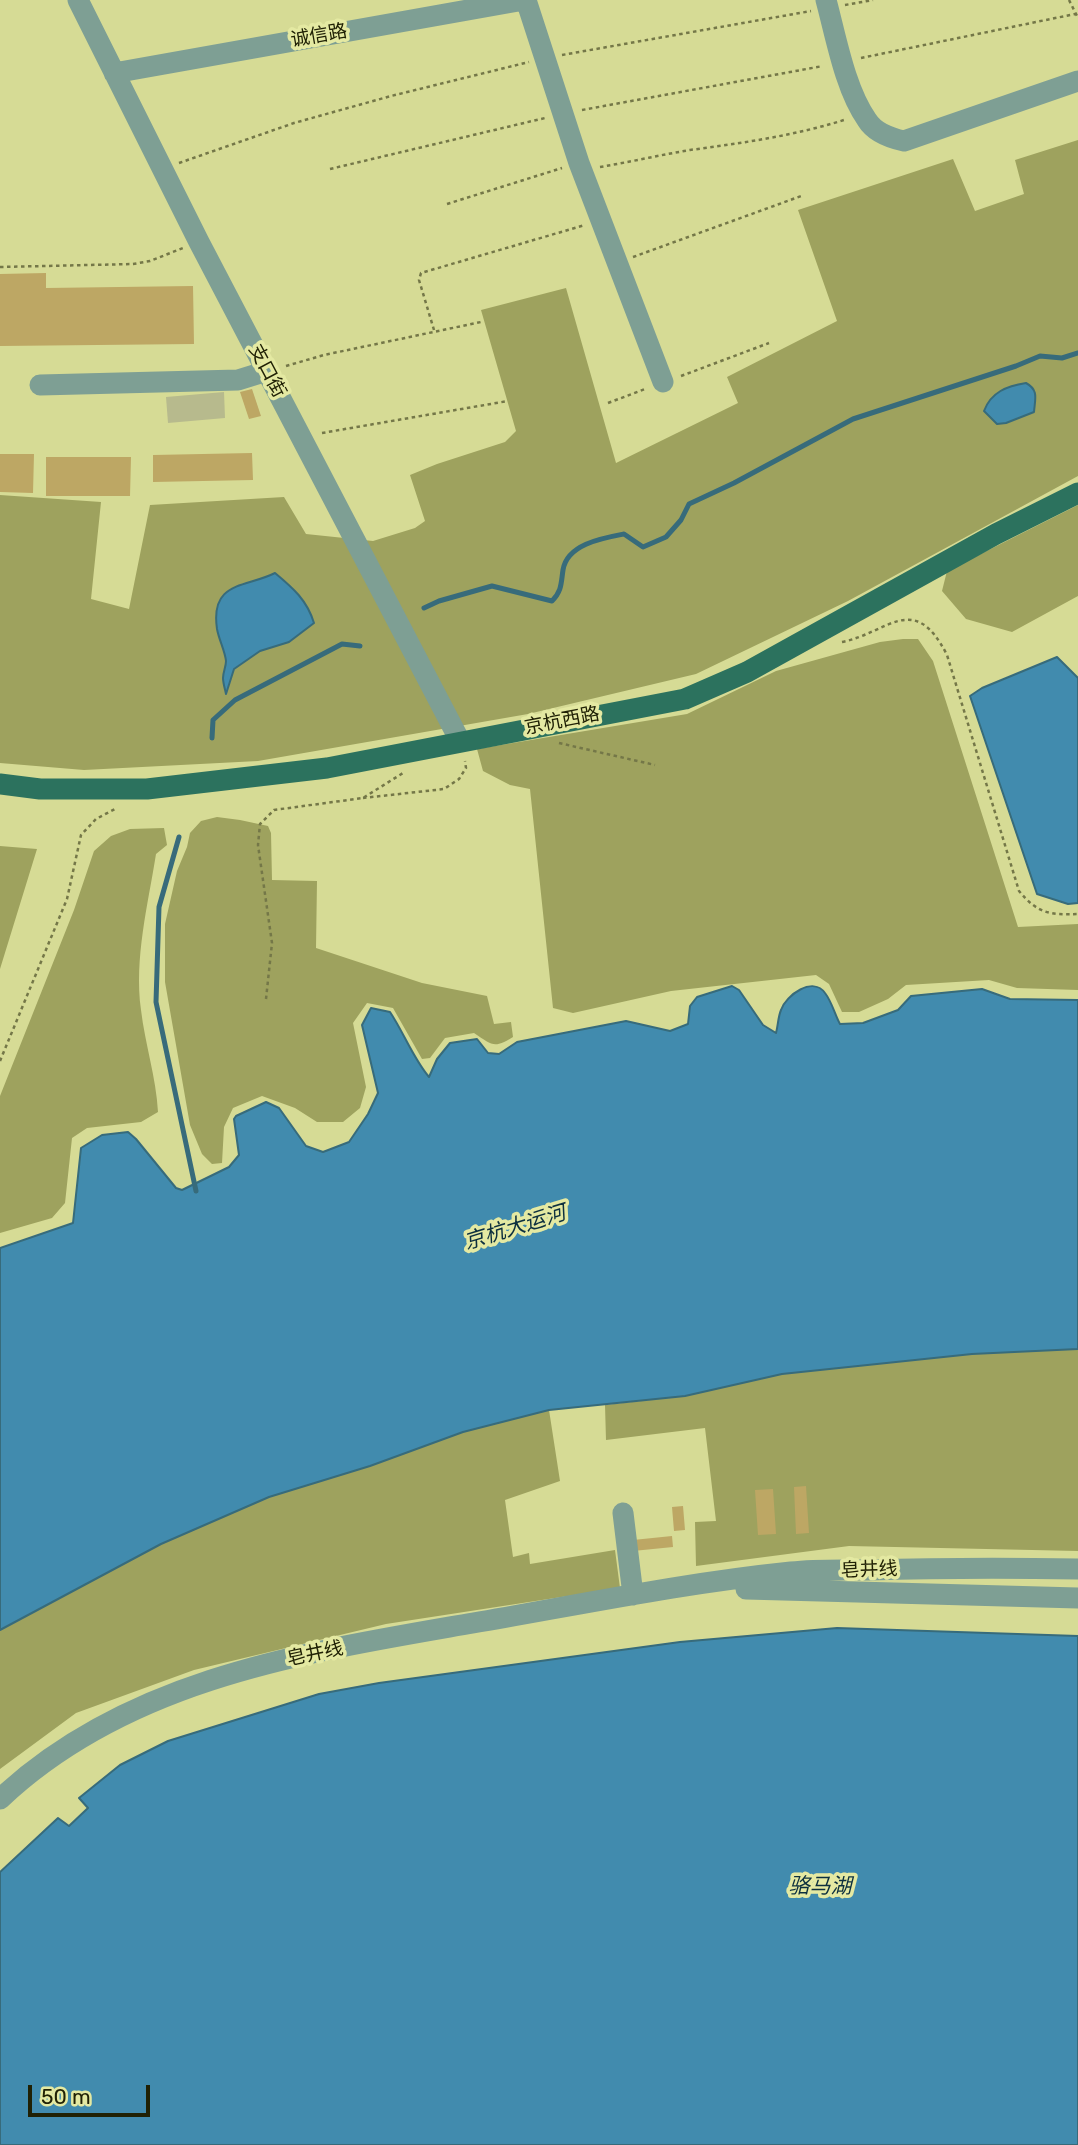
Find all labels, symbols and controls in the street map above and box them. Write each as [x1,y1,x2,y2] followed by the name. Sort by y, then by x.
[289,20,349,52] street label: 诚信路
[244,340,290,402] street label: 支口街
[523,703,601,739] street label: 京杭西路
[461,1201,569,1255] water label: 京杭大运河
[840,1558,898,1582] street label: 皂井线
[285,1637,345,1671] street label: 皂井线
[789,1874,851,1900] water label: 骆马湖
[32,2072,154,2116] scale bar
[41,2084,91,2109] text: 50 m

